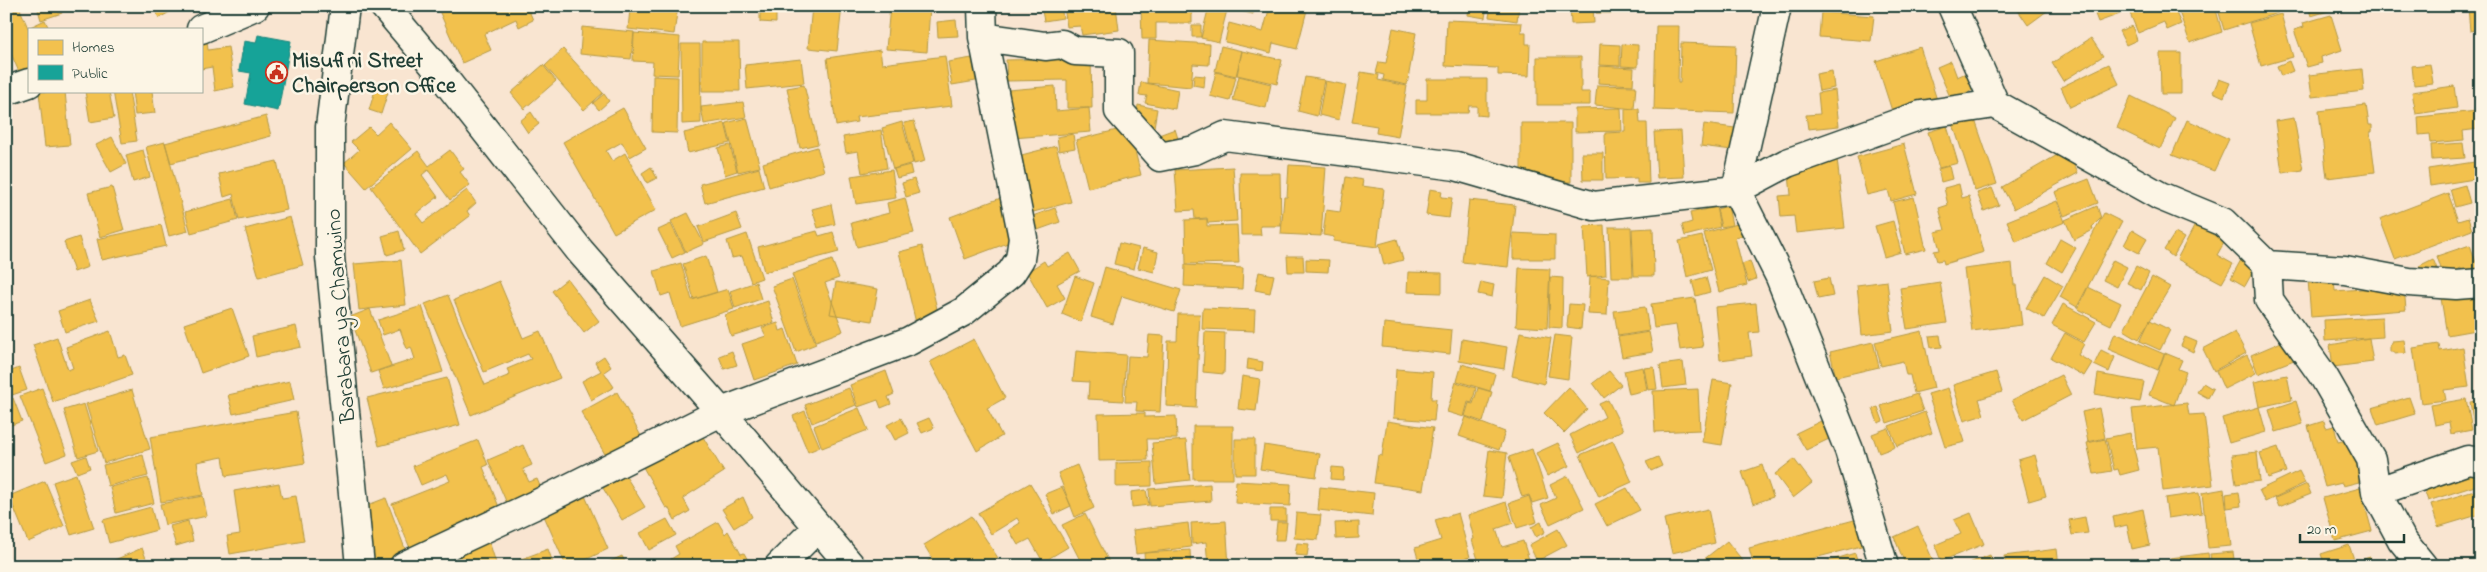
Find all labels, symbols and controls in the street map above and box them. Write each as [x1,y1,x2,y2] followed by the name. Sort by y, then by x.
[28,28,202,92] legend
[72,37,115,59] text: Homes
[292,46,457,103] place label: Misufini Street Chairperson Office
[264,60,288,84] public building icon: Misufini Street Chairperson Office
[72,63,108,85] text: Public
[319,207,367,425] street label: Barabara ya Chamwino
[2300,512,2403,544] scale bar
[2307,519,2337,541] text: 20 m

